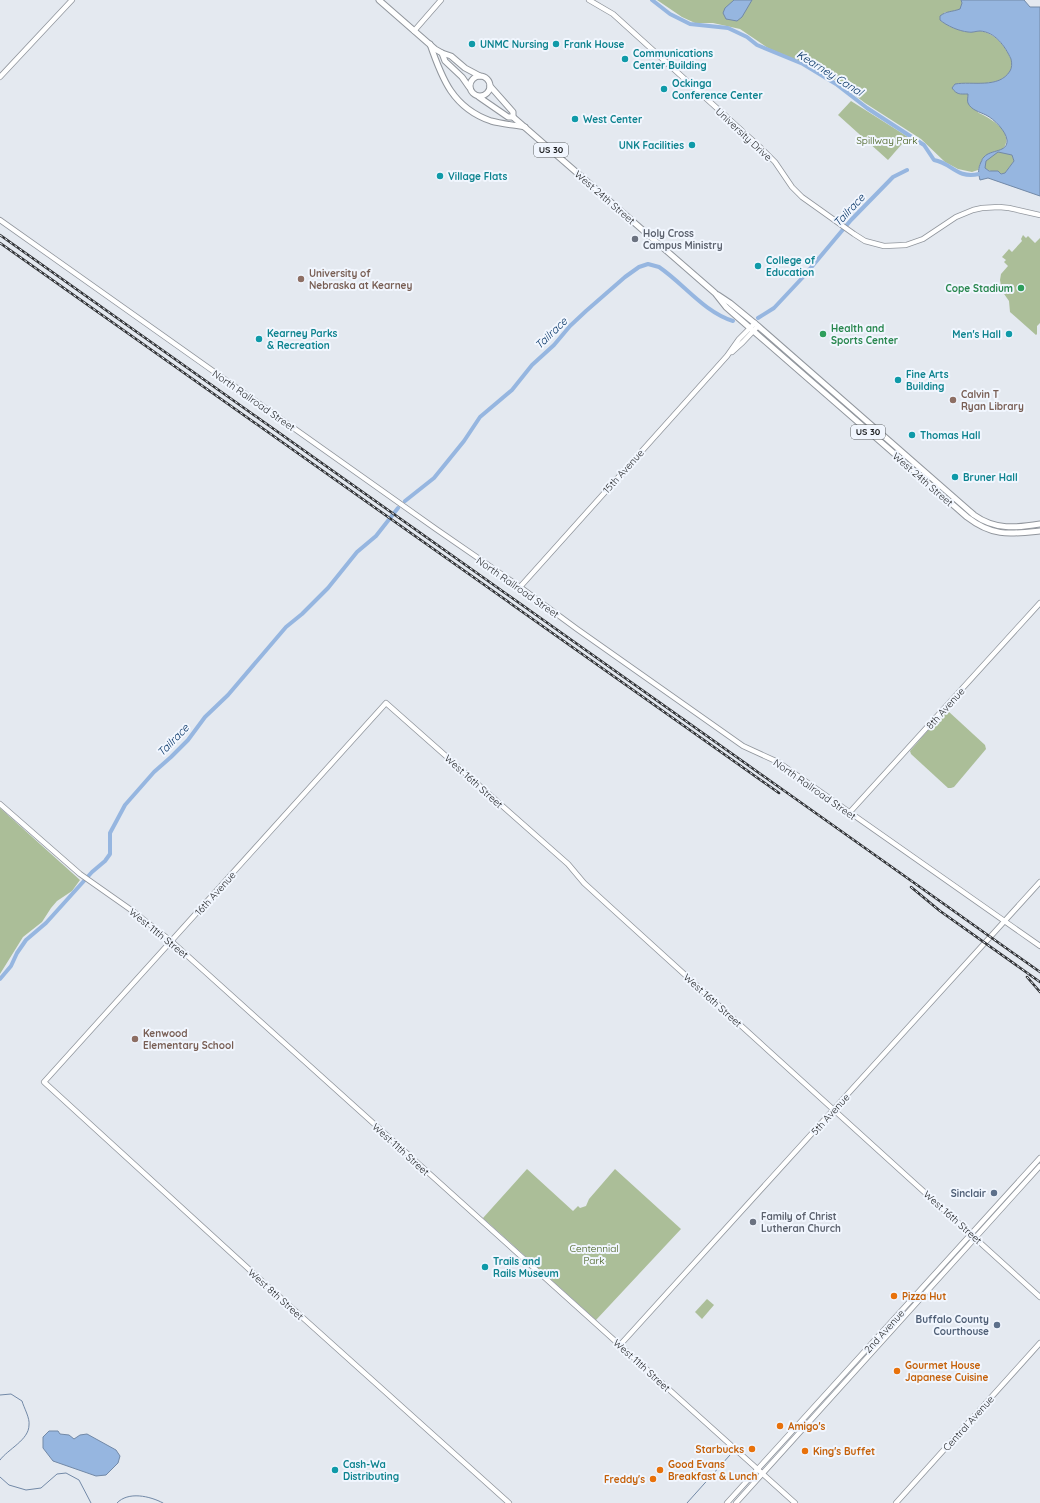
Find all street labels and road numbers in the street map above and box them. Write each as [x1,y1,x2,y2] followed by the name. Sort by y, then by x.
[713,105,775,164] street label: University Drive
[534,143,568,157] road number: US 30
[572,168,638,228] street label: West 24th Street
[210,367,298,434] street label: North Railroad Street
[851,425,885,439] road number: US 30
[600,446,647,496] street label: 15th Avenue
[890,450,956,510] street label: West 24th Street
[474,554,562,621] street label: North Railroad Street
[923,685,968,732] street label: 8th Avenue
[442,752,506,811] street label: West 16th Street
[771,756,859,823] street label: North Railroad Street
[192,868,239,918] street label: 16th Avenue
[126,906,191,962] street label: West 11th Street
[681,971,745,1030] street label: West 16th Street
[808,1091,853,1138] street label: 5th Avenue
[369,1120,432,1179] street label: West 11th Street
[921,1188,985,1247] street label: West 16th Street
[245,1266,307,1323] street label: West 8th Street
[861,1307,908,1356] street label: 2nd Avenue
[610,1336,673,1395] street label: West 11th Street
[940,1393,997,1454] street label: Central Avenue

